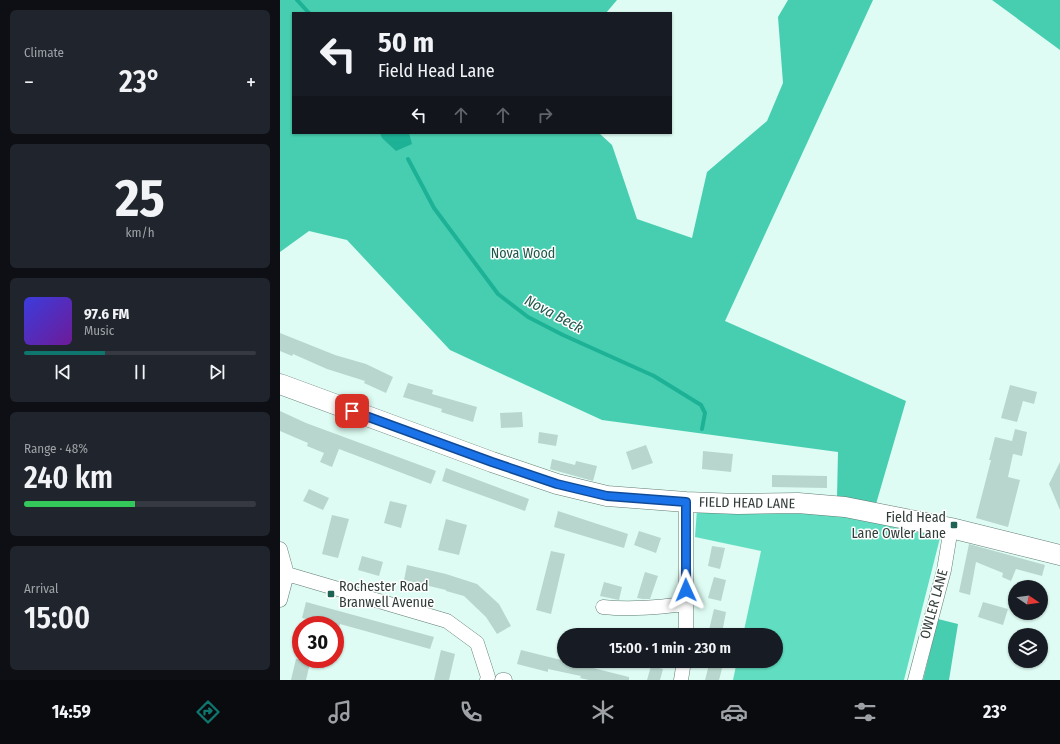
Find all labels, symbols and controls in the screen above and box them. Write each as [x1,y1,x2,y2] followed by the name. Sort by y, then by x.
[378,26,434,59] text: 50 m
[312,28,364,80] icon: left
[24,45,64,60] text: Climate
[378,60,495,82] text: Field Head Lane
[119,64,161,100] text: 23°
[24,69,34,96] text: −
[246,69,256,96] text: +
[408,104,430,126] icon: left
[450,104,472,126] icon: ahead
[492,104,514,126] icon: ahead
[534,104,556,126] icon: right
[115,167,165,230] text: 25
[126,225,155,240] text: km/h
[491,245,555,262] park label: Nova Wood
[522,291,587,337] water label: Nova Beck
[84,305,129,323] text: 97.6 FM
[84,323,114,338] text: Music
[52,361,74,383] icon: previous
[129,361,151,383] icon: pause
[206,361,228,383] icon: next
[335,394,369,428] pin
[341,400,363,422] icon: arrive
[24,441,88,456] text: Range · 48%
[24,460,113,496] text: 240 km
[699,494,796,512] street label: FIELD HEAD LANE
[852,509,946,542] place label: Field Head Lane Owler Lane
[949,520,959,530] marker: Field Head Lane Owler Lane
[917,567,952,641] street label: OWLER LANE
[665,569,707,611] position arrow
[339,578,434,611] place label: Rochester Road Branwell Avenue
[1008,580,1048,620] north arrow
[1008,580,1048,668] map controls
[24,581,58,596] text: Arrival
[326,589,336,599] marker: Rochester Road Branwell Avenue
[24,600,90,636] text: 15:00
[292,616,344,668] speed limit sign: 30
[1008,628,1048,668] button: layers
[609,639,731,657] text: 15:00 · 1 min · 230 m
[194,698,222,726] icon: directions
[326,698,354,726] icon: music
[457,698,485,726] icon: phone
[589,698,617,726] icon: climate
[720,698,748,726] icon: car
[851,698,879,726] icon: filters
[52,701,91,723] text: 14:59
[983,701,1008,723] text: 23°

